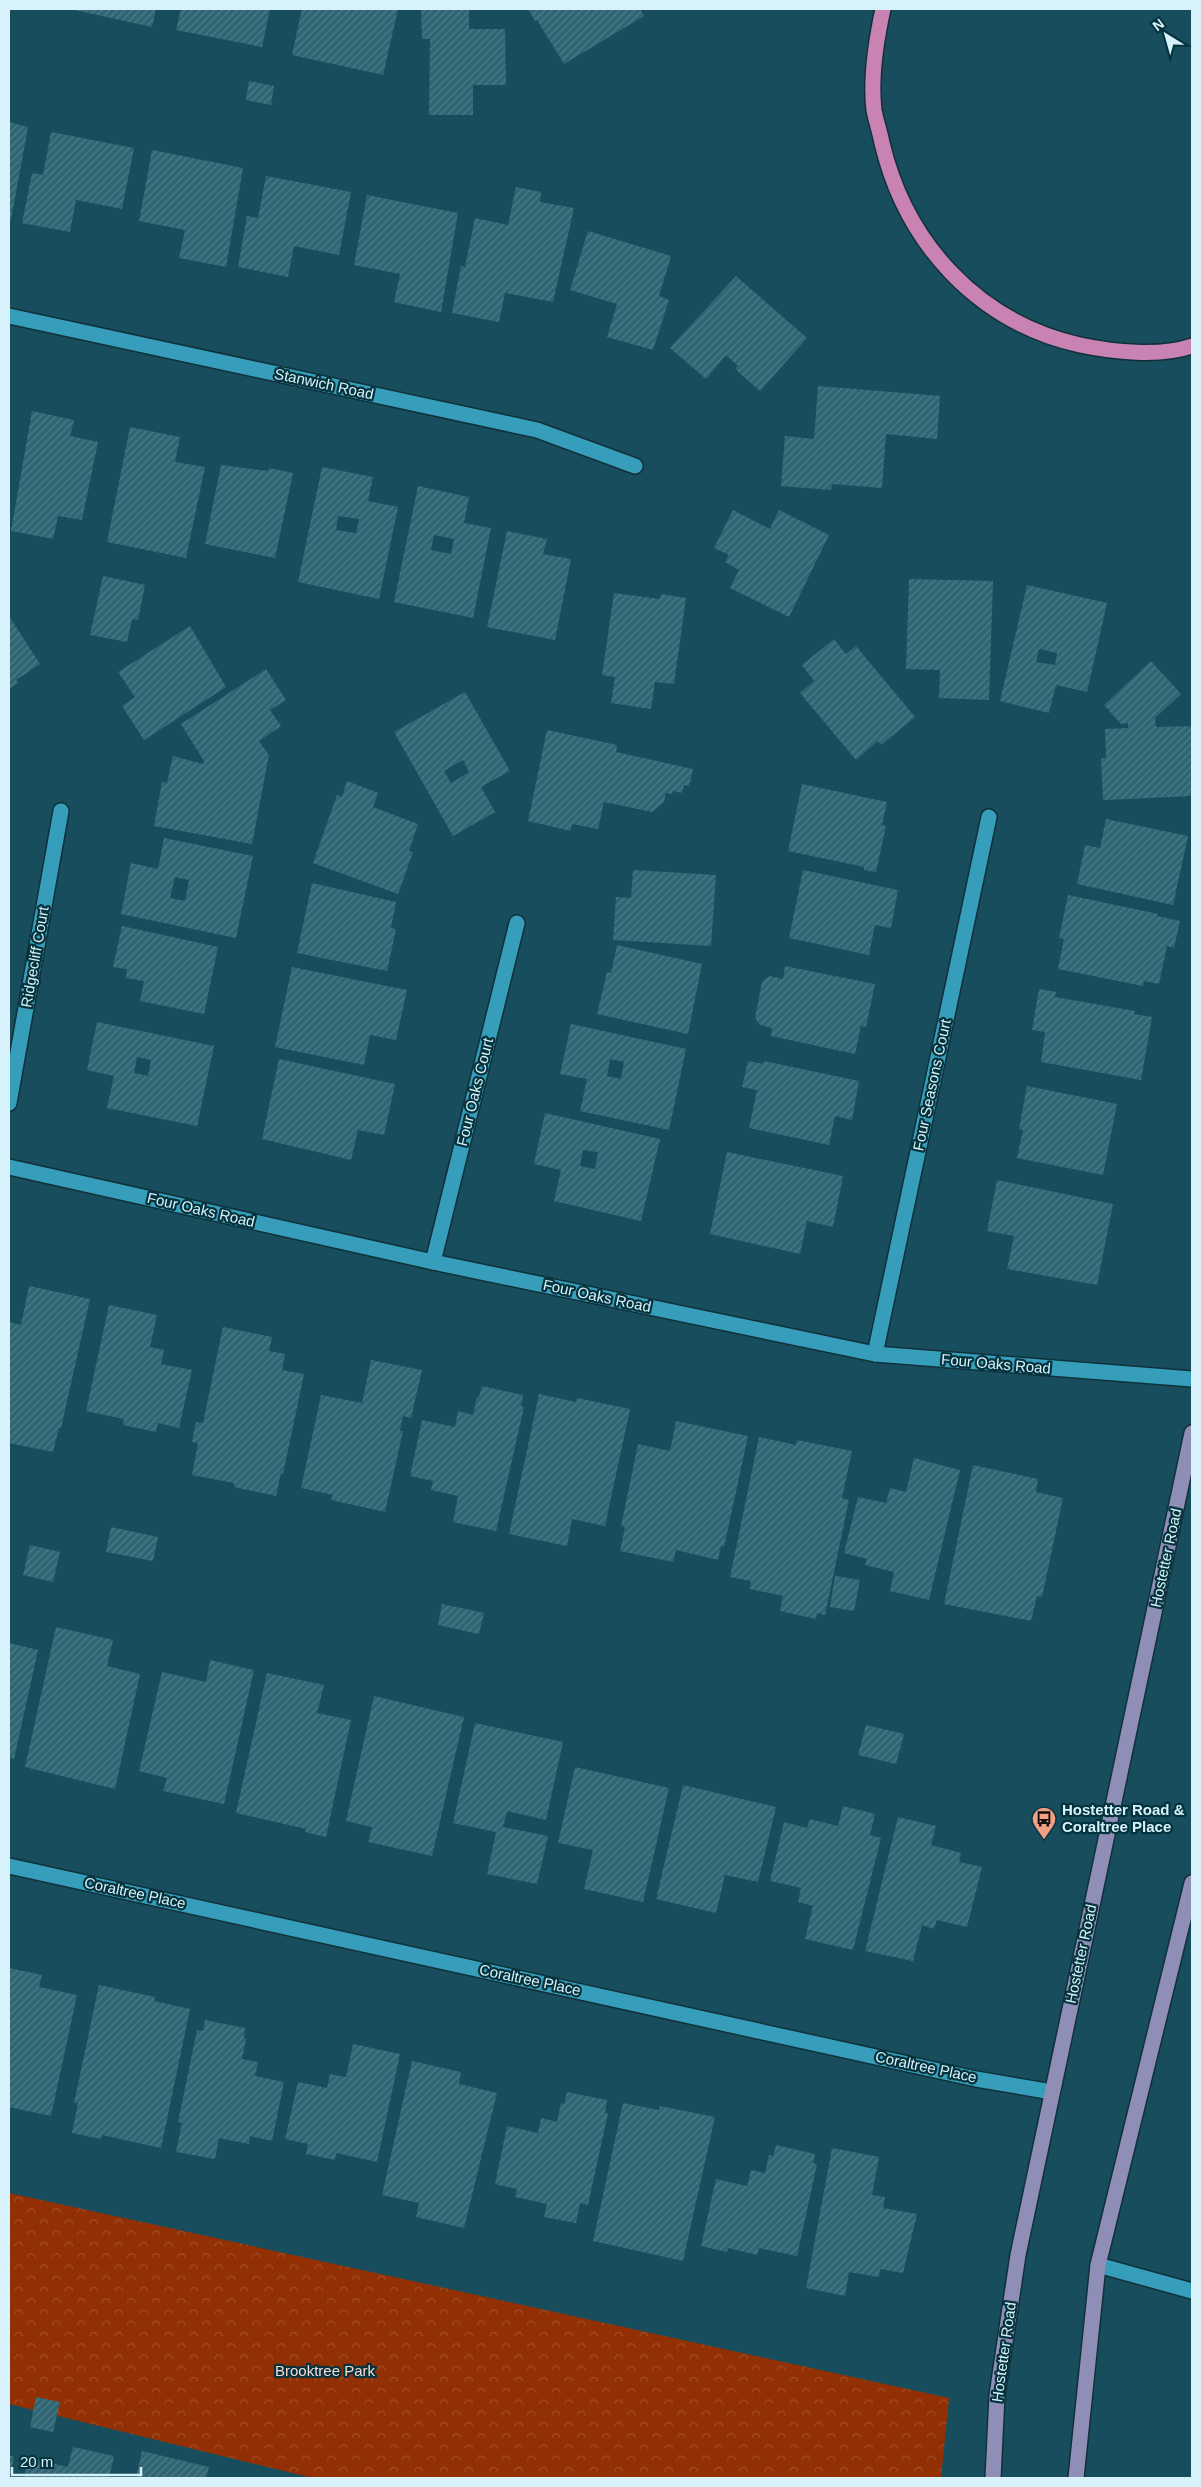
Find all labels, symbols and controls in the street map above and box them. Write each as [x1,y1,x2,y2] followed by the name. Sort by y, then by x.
[1141,10,1191,60] north arrow
[1149,15,1167,34] text: N
[273,365,375,402] street label: Stanwich Road
[17,904,52,1009] street label: Ridgecliff Court
[909,1017,954,1152] street label: Four Seasons Court
[453,1035,496,1148] street label: Four Oaks Court
[146,1189,257,1230] street label: Four Oaks Road
[542,1276,653,1315] street label: Four Oaks Road
[940,1350,1052,1377] street label: Four Oaks Road
[1147,1507,1184,1609] street label: Hostetter Road
[1062,1801,1185,1835] place label: Hostetter Road & Coraltree Place
[1031,1806,1057,1840] bus stop icon: Hostetter Road & Coraltree Place
[83,1873,187,1912] street label: Coraltree Place
[1062,1903,1099,2005] street label: Hostetter Road
[478,1960,582,1999] street label: Coraltree Place
[874,2047,978,2086] street label: Coraltree Place
[988,2301,1019,2403] street label: Hostetter Road
[275,2362,376,2379] park label: Brooktree Park
[12,2444,141,2476] scale bar
[20,2453,53,2470] text: 20 m

